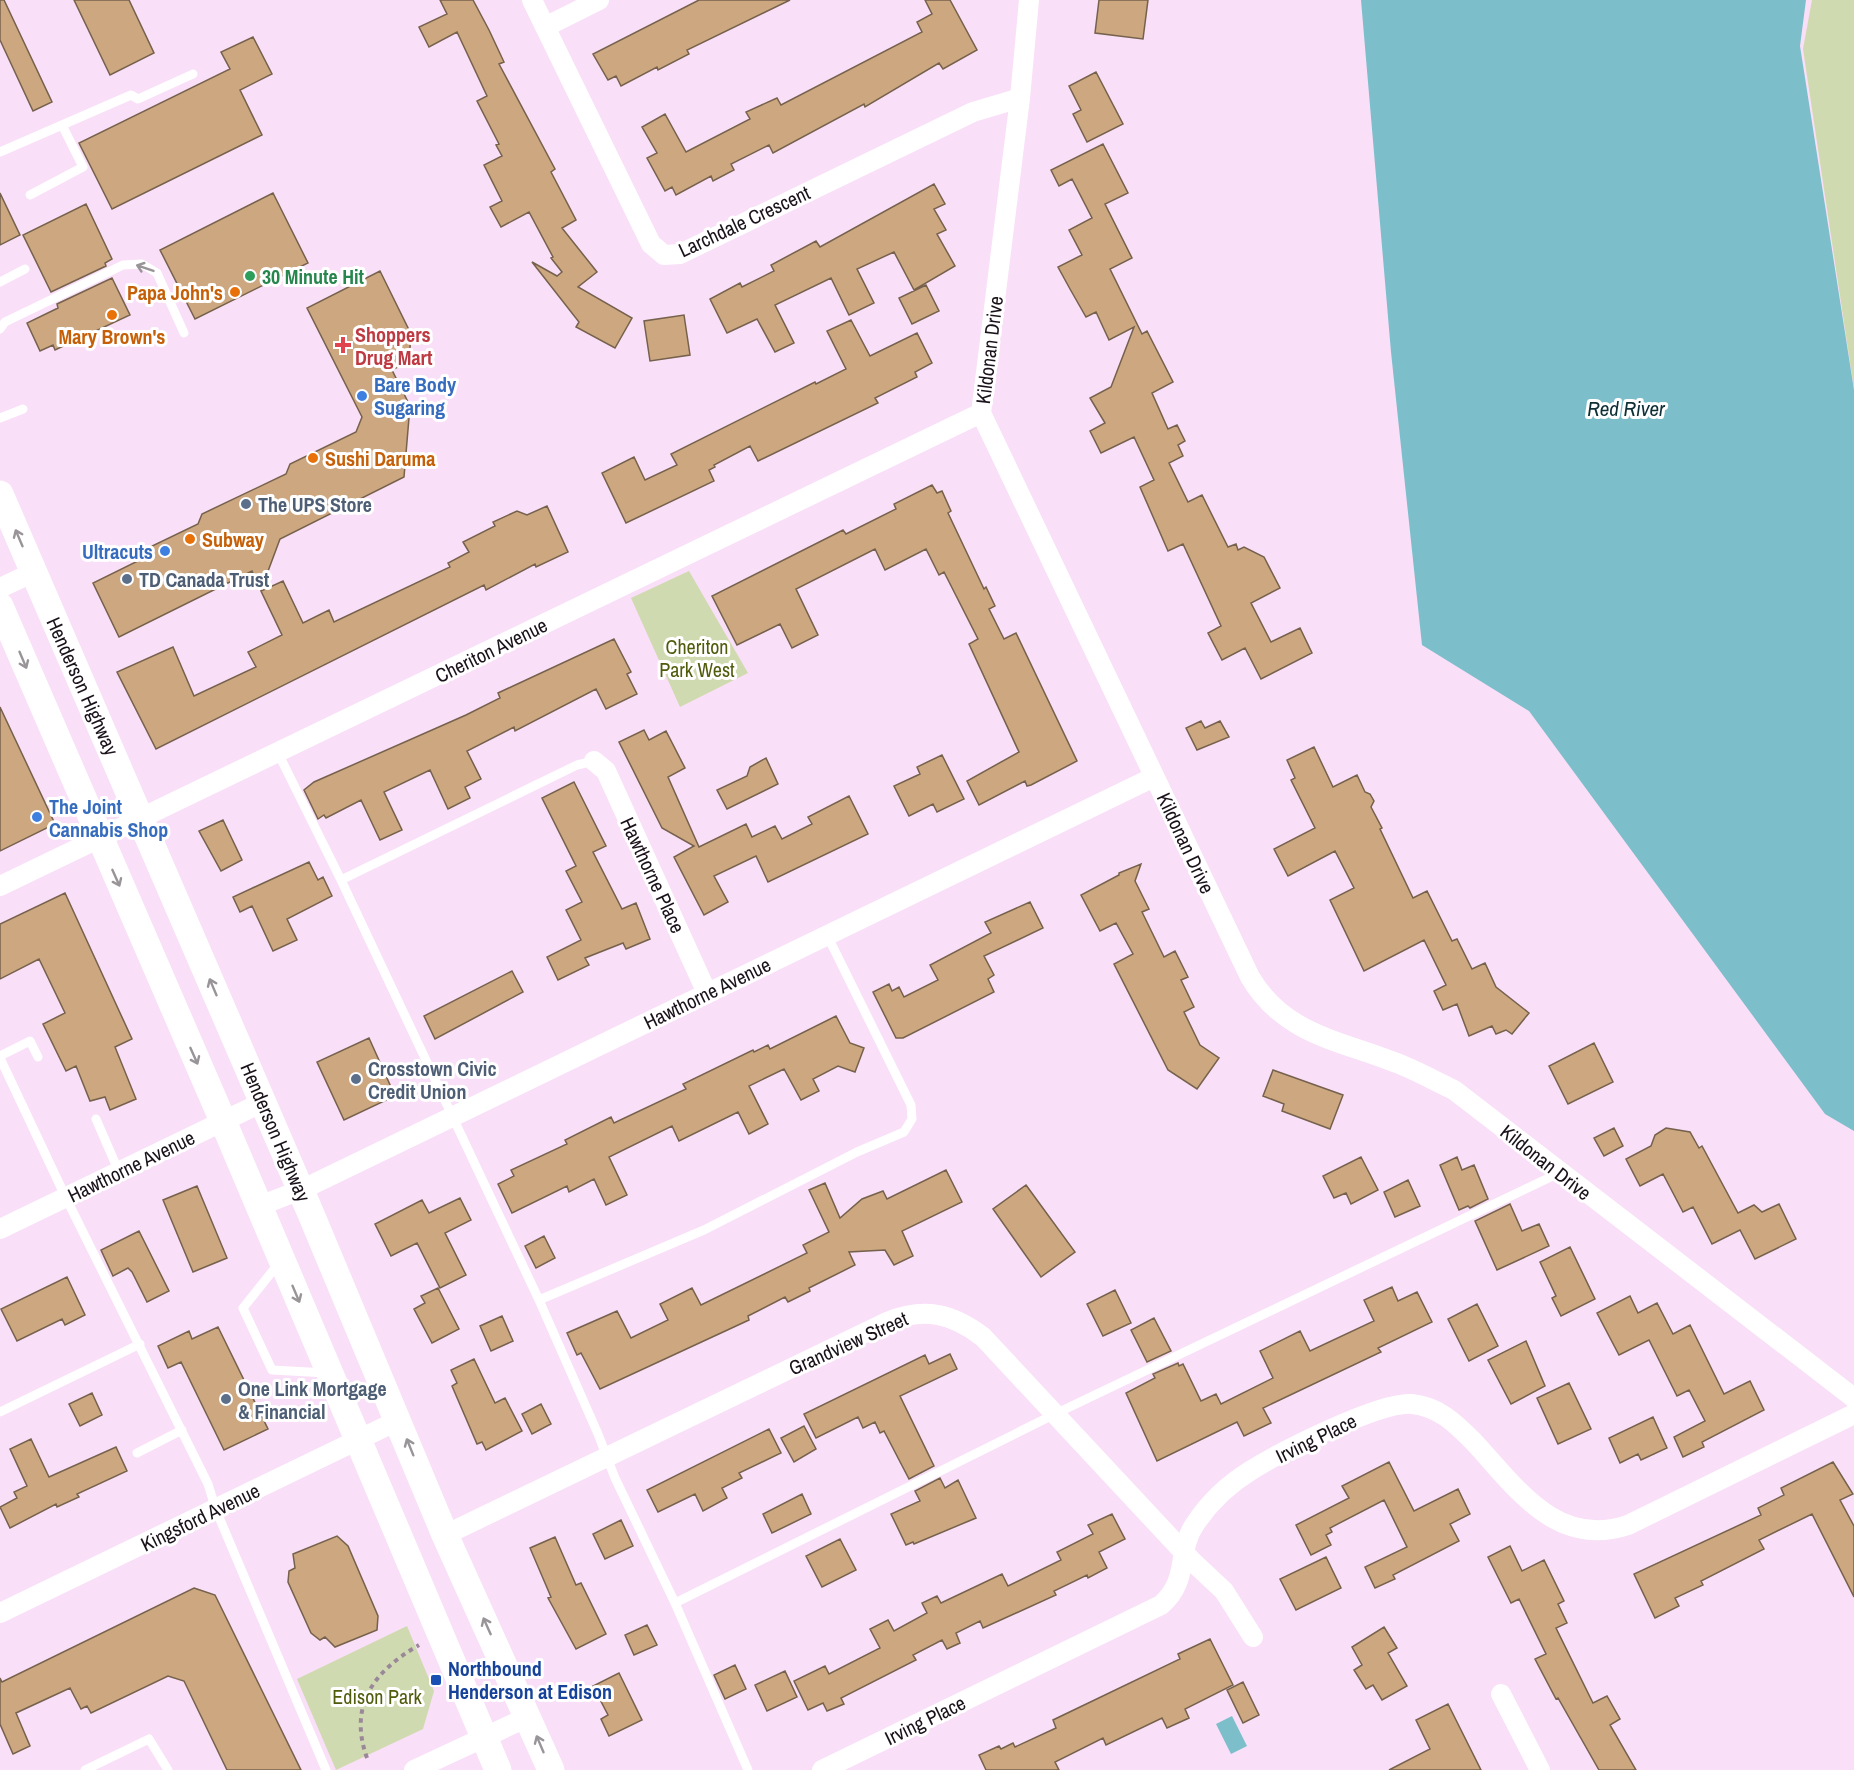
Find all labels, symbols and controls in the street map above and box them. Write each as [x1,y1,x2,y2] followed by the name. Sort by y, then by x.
[674,179,815,263] street label: Larchdale Crescent
[136,261,154,272] one-way arrow
[262,263,365,290] place label: 30 Minute Hit
[243,269,257,283] marker: 30 Minute Hit
[127,279,223,306] place label: Papa John's
[228,285,242,299] marker: Papa John's
[969,295,1009,405] street label: Kildonan Drive
[105,308,119,322] marker: Mary Brown's
[355,321,433,371] place label: Shoppers Drug Mart
[59,323,165,350] place label: Mary Brown's
[336,338,350,352] marker: Shoppers Drug Mart
[374,371,457,421] place label: Bare Body Sugaring
[355,389,369,403] marker: Bare Body Sugaring
[1587,394,1666,423] water label: Red River
[325,445,435,472] place label: Sushi Daruma
[306,451,320,465] marker: Sushi Daruma
[258,491,372,518] place label: The UPS Store
[239,497,253,511] marker: The UPS Store
[202,526,265,553] place label: Subway
[13,529,24,548] one-way arrow
[183,532,197,546] marker: Subway
[82,538,153,565] place label: Ultracuts
[158,544,172,558] marker: Ultracuts
[139,566,270,593] place label: TD Canada Trust
[120,572,134,586] marker: TD Canada Trust
[430,611,552,689] street label: Cheriton Avenue
[40,613,126,760] street label: Henderson Highway
[659,633,735,683] park label: Cheriton Park West
[18,650,29,669] one-way arrow
[1151,788,1221,898] street label: Kildonan Drive
[49,793,168,843] place label: The Joint Cannabis Shop
[30,810,44,824] marker: The Joint Cannabis Shop
[614,813,692,937] street label: Hawthorne Place
[111,868,122,886] one-way arrow
[639,951,775,1035] street label: Hawthorne Avenue
[207,978,218,997] one-way arrow
[189,1047,201,1065] one-way arrow
[368,1055,497,1105] place label: Crosstown Civic Credit Union
[235,1058,318,1206] street label: Henderson Highway
[349,1072,363,1086] marker: Crosstown Civic Credit Union
[1495,1118,1597,1206] street label: Kildonan Drive
[63,1124,199,1208] street label: Hawthorne Avenue
[291,1284,302,1302] one-way arrow
[784,1305,912,1381] street label: Grandview Street
[238,1375,387,1425] place label: One Link Mortgage & Financial
[219,1392,233,1406] marker: One Link Mortgage & Financial
[1271,1407,1361,1469] street label: Irving Place
[404,1438,415,1457] one-way arrow
[136,1477,264,1557] street label: Kingsford Avenue
[480,1617,491,1635] one-way arrow
[448,1655,612,1705] place label: Northbound Henderson at Edison
[429,1673,443,1687] marker: Northbound Henderson at Edison
[332,1683,422,1710] park label: Edison Park
[880,1689,970,1751] street label: Irving Place
[533,1735,545,1753] one-way arrow

